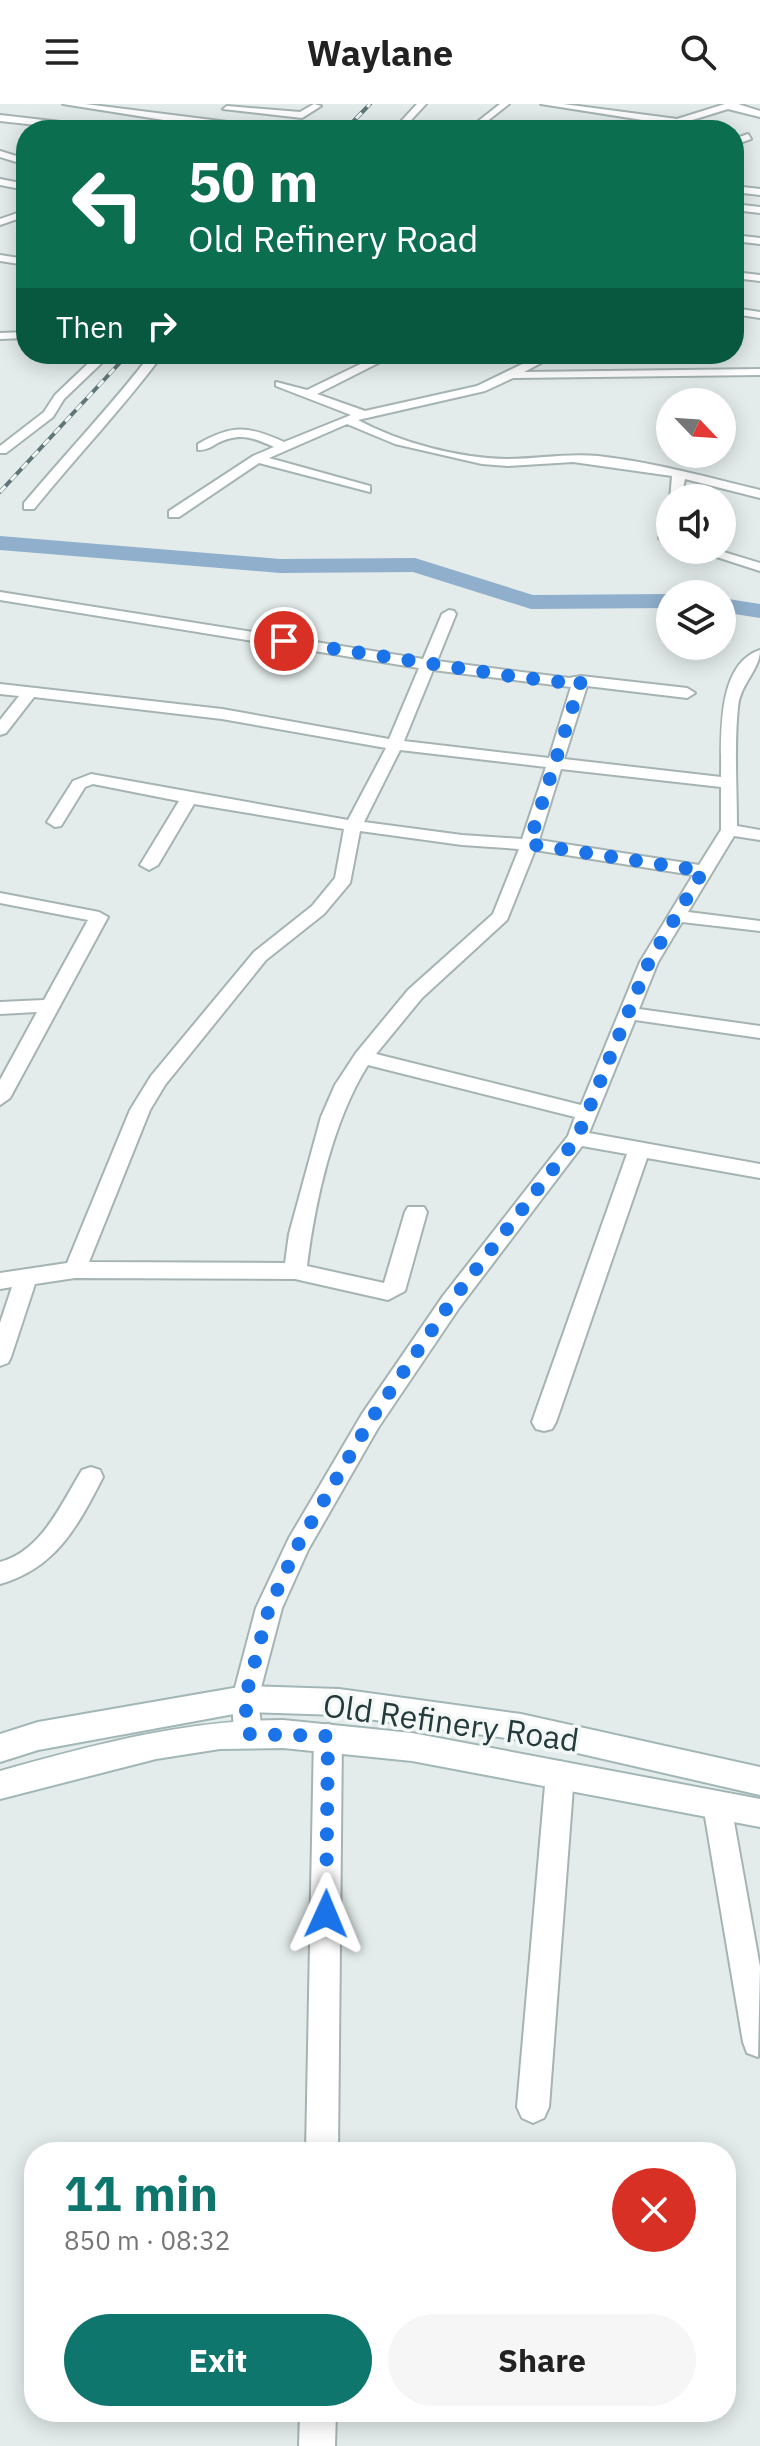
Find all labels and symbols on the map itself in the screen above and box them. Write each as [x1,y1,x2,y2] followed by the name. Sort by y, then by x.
[656,388,736,468] north arrow
[250,607,318,675] pin
[320,1683,582,1761] street label: Old Refinery Road
[284,1872,368,1956] position arrow

